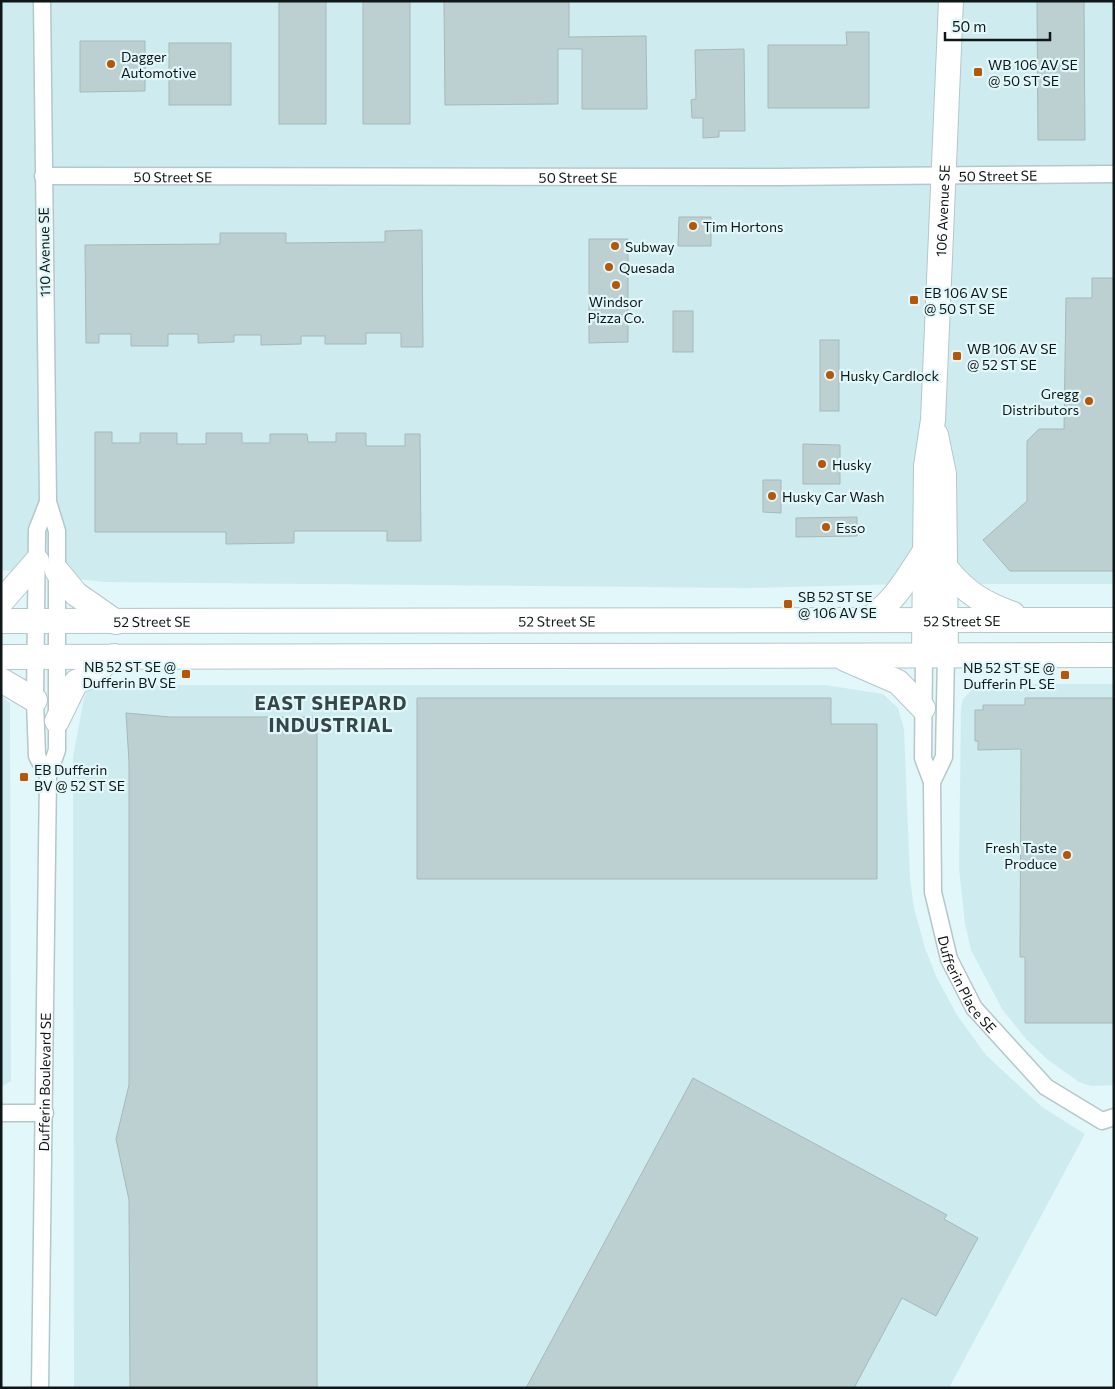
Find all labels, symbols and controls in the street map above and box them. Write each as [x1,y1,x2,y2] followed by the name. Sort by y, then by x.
[945,10,1050,42] scale bar
[952,17,986,35] text: 50 m
[121,48,196,81] place label: Dagger Automotive
[988,56,1078,89] place label: WB 106 AV SE @ 50 ST SE
[105,58,117,70] marker: Dagger Automotive
[972,66,984,78] marker: WB 106 AV SE @ 50 ST SE
[932,164,952,257] street label: 106 Avenue SE
[959,166,1037,184] street label: 50 Street SE
[134,168,212,185] street label: 50 Street SE
[539,168,617,185] street label: 50 Street SE
[35,207,53,297] street label: 110 Avenue SE
[703,218,783,235] place label: Tim Hortons
[687,220,699,232] marker: Tim Hortons
[625,238,675,255] place label: Subway
[609,240,621,252] marker: Subway
[619,259,675,276] place label: Quesada
[603,261,615,273] marker: Quesada
[610,279,622,291] marker: Windsor Pizza Co.
[924,284,1008,317] place label: EB 106 AV SE @ 50 ST SE
[587,293,645,326] place label: Windsor Pizza Co.
[908,294,920,306] marker: EB 106 AV SE @ 50 ST SE
[967,340,1057,373] place label: WB 106 AV SE @ 52 ST SE
[951,350,963,362] marker: WB 106 AV SE @ 52 ST SE
[840,367,939,384] place label: Husky Cardlock
[824,369,836,381] marker: Husky Cardlock
[1002,385,1079,418] place label: Gregg Distributors
[1083,395,1095,407] marker: Gregg Distributors
[832,456,872,473] place label: Husky
[816,458,828,470] marker: Husky
[782,488,885,505] place label: Husky Car Wash
[766,490,778,502] marker: Husky Car Wash
[836,519,865,536] place label: Esso
[820,521,832,533] marker: Esso
[798,588,877,621] place label: SB 52 ST SE @ 106 AV SE
[782,598,794,610] marker: SB 52 ST SE @ 106 AV SE
[113,612,191,629] street label: 52 Street SE
[518,612,596,629] street label: 52 Street SE
[923,612,1001,629] street label: 52 Street SE
[82,658,176,691] place label: NB 52 ST SE @ Dufferin BV SE
[963,659,1055,692] place label: NB 52 ST SE @ Dufferin PL SE
[180,668,192,680] marker: NB 52 ST SE @ Dufferin BV SE
[1059,669,1071,681] marker: NB 52 ST SE @ Dufferin PL SE
[255,691,407,736] district label: EAST SHEPARD INDUSTRIAL
[34,761,125,794] place label: EB Dufferin BV @ 52 ST SE
[18,771,30,783] marker: EB Dufferin BV @ 52 ST SE
[985,839,1057,872] place label: Fresh Taste Produce
[1061,849,1073,861] marker: Fresh Taste Produce
[935,934,1000,1036] street label: Dufferin Place SE
[35,1012,53,1152] street label: Dufferin Boulevard SE

